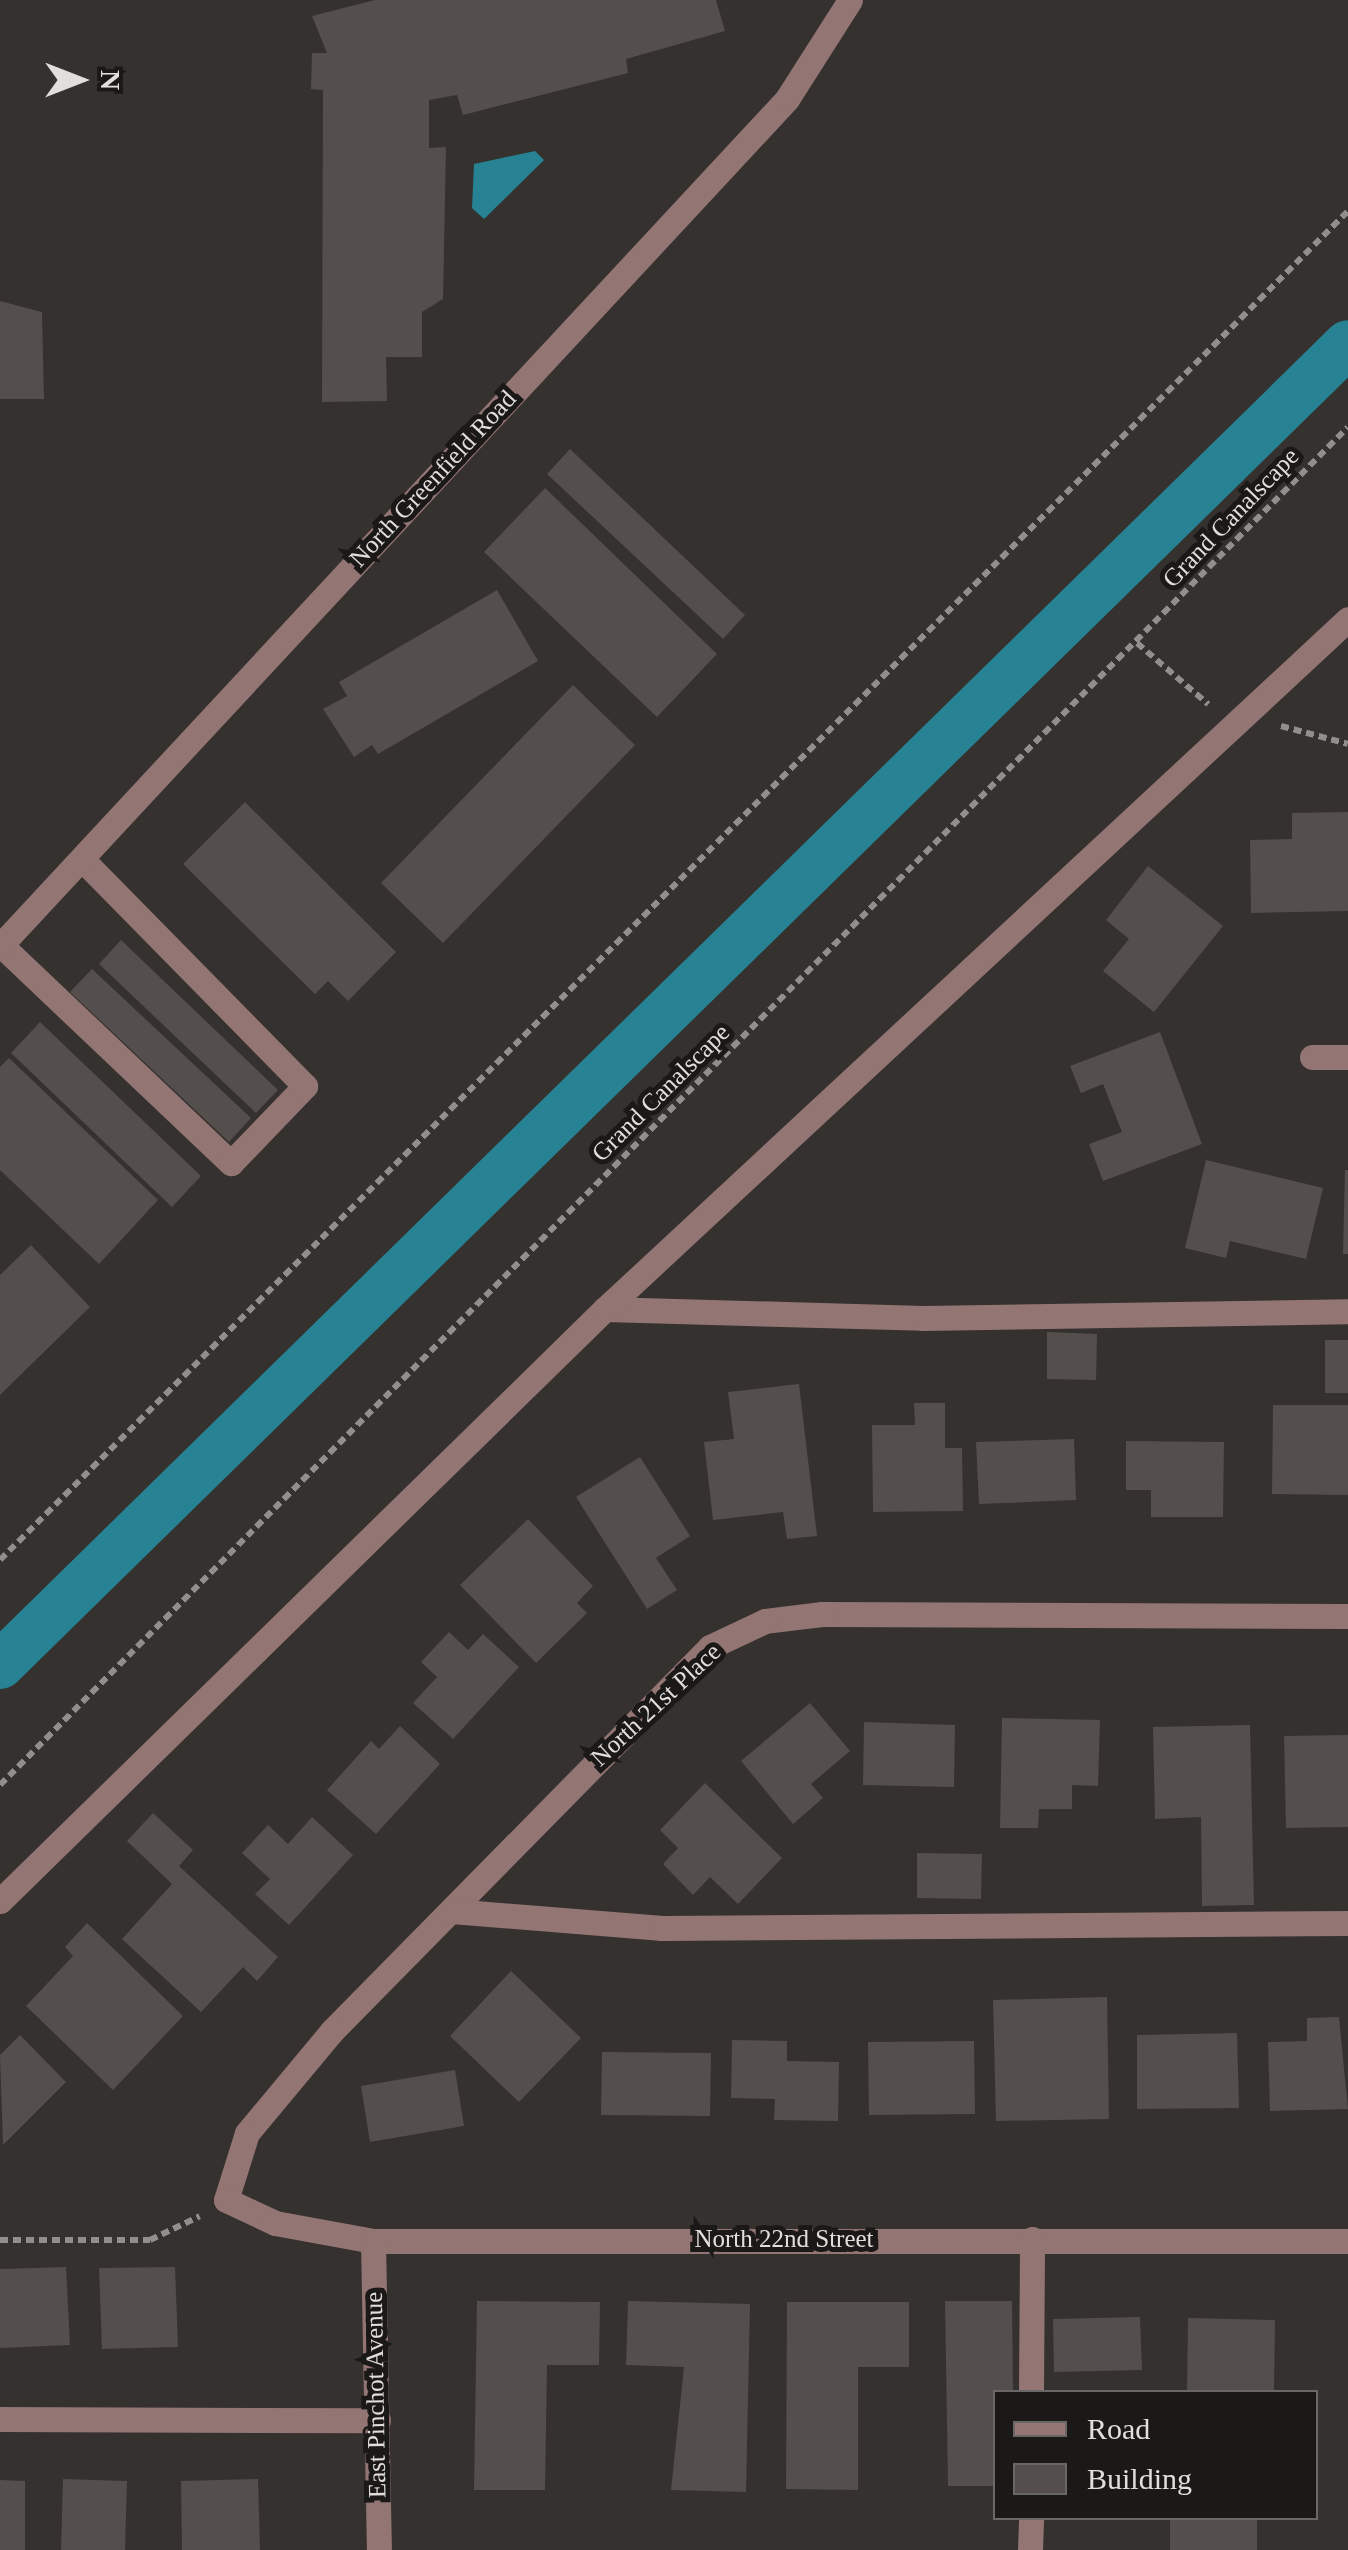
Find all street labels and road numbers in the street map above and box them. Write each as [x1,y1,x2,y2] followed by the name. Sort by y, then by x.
[343,384,523,574] street label: North Greenfield Road
[1157,442,1305,594] street label: Grand Canalscape
[586,1018,736,1168] street label: Grand Canalscape
[585,1637,727,1773] street label: North 21st Place
[694,2224,874,2254] street label: North 22nd Street
[359,2291,393,2499] street label: East Pinchot Avenue

